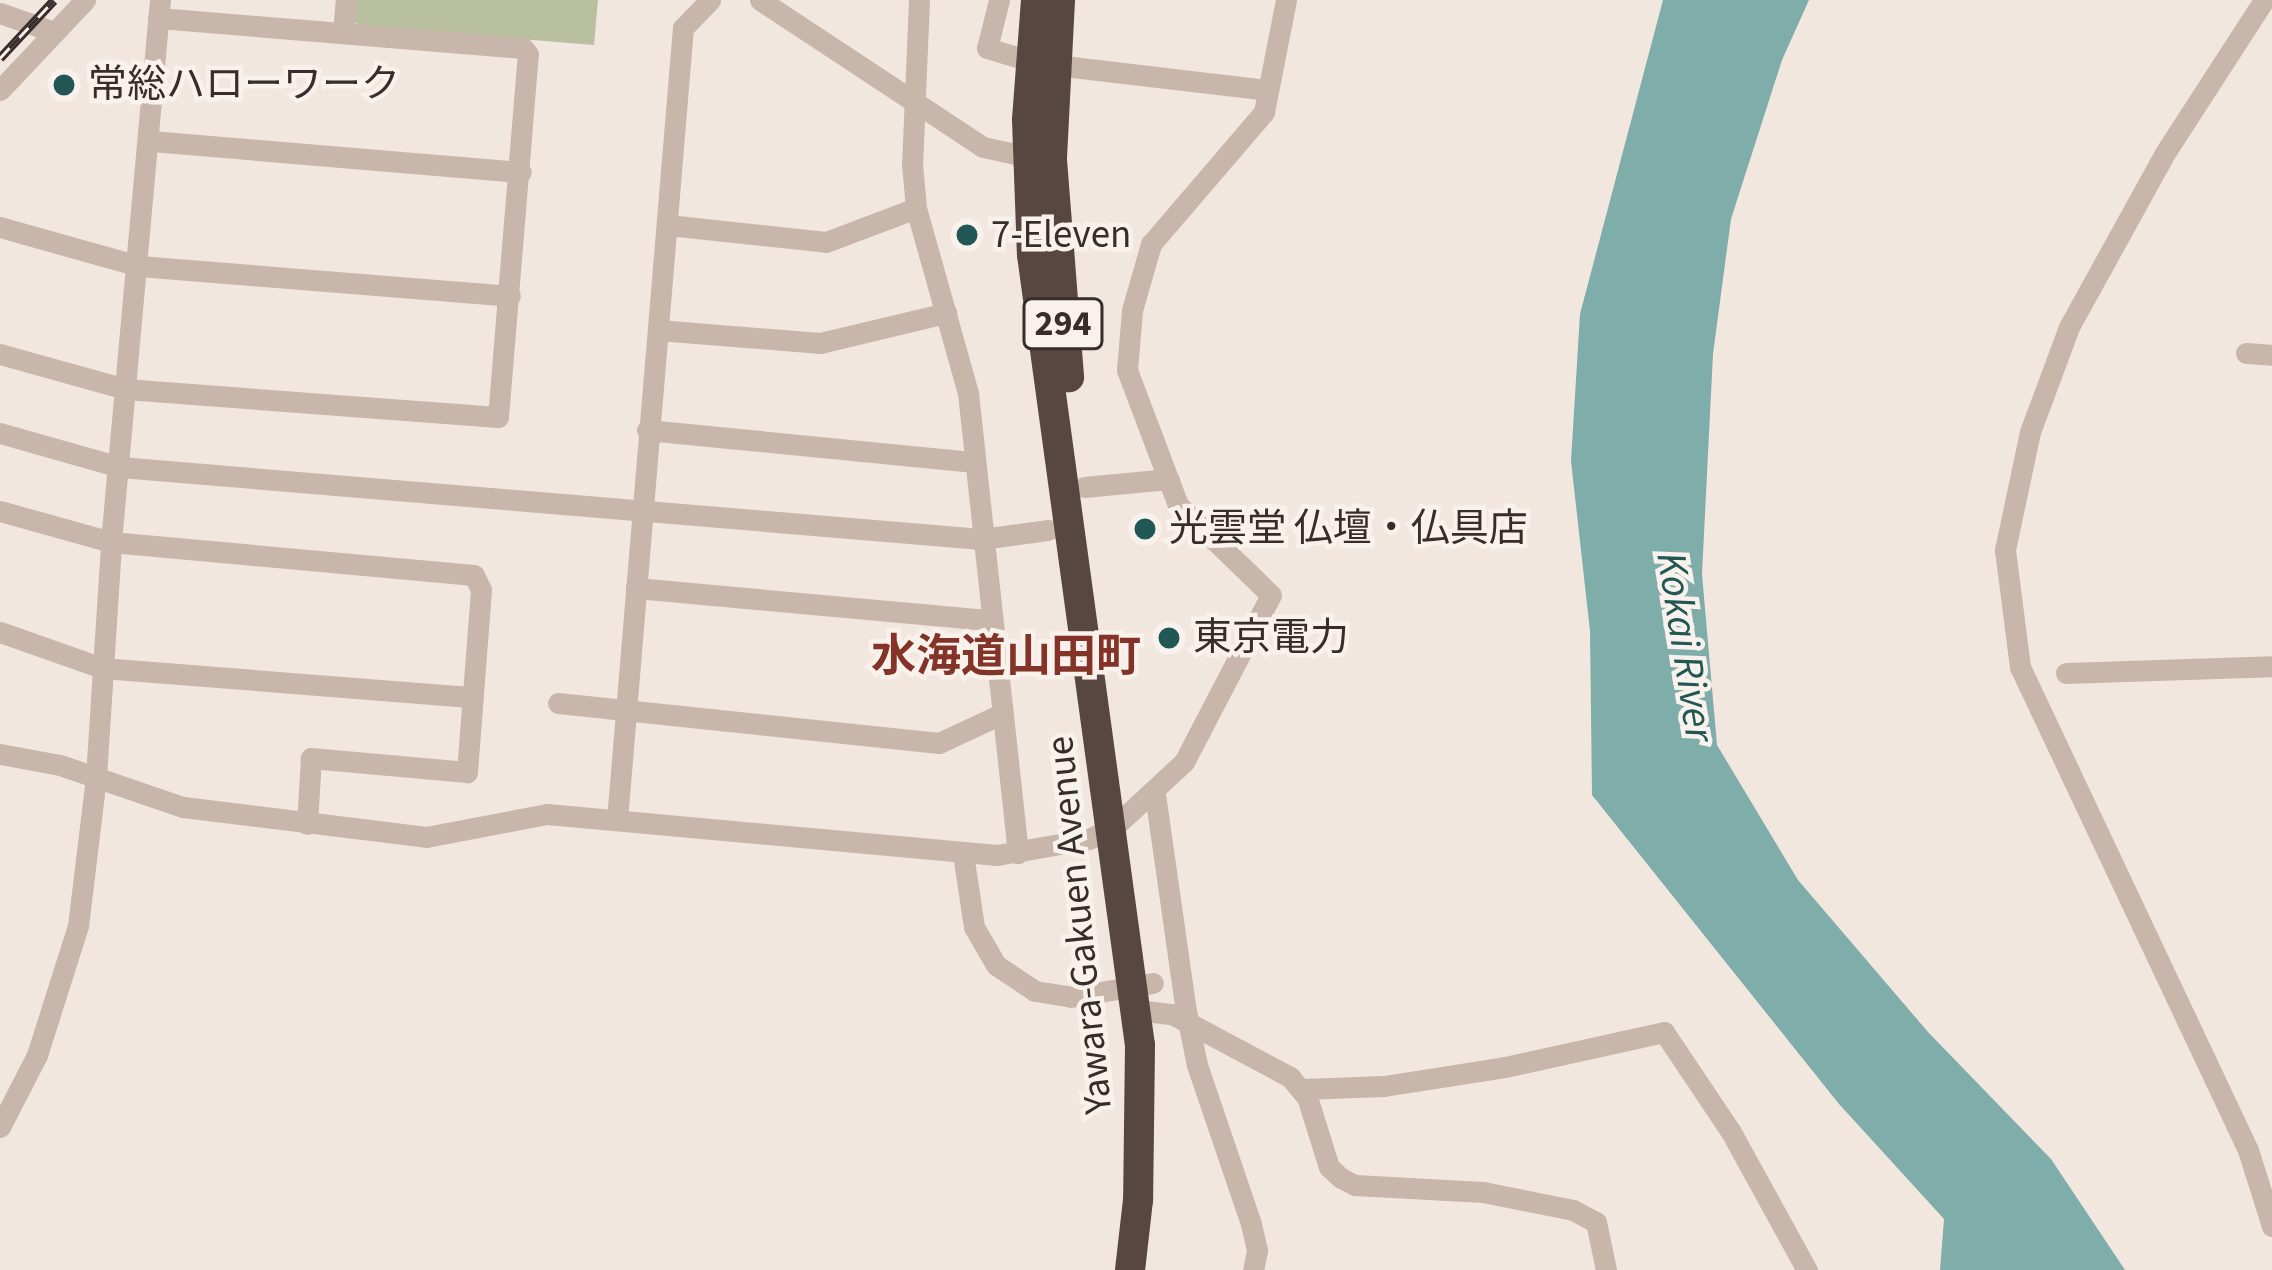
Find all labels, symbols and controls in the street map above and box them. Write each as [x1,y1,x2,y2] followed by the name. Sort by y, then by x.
[88,62,400,108] place label: 常総ハローワーク
[51,72,77,98] marker: 常総ハローワーク
[991,212,1131,258] place label: 7-Eleven
[954,222,980,248] marker: 7-Eleven
[1021,294,1105,354] road number: 294
[1169,506,1528,552] place label: 光雲堂 仏壇・仏具店
[1132,516,1158,542] marker: 光雲堂 仏壇・仏具店
[1645,549,1725,745] water label: Kokai River
[1193,615,1349,661] place label: 東京電力
[1156,625,1182,651] marker: 東京電力
[871,631,1141,685] district label: 水海道山田町
[1037,734,1123,1116] street label: Yawara-Gakuen Avenue

